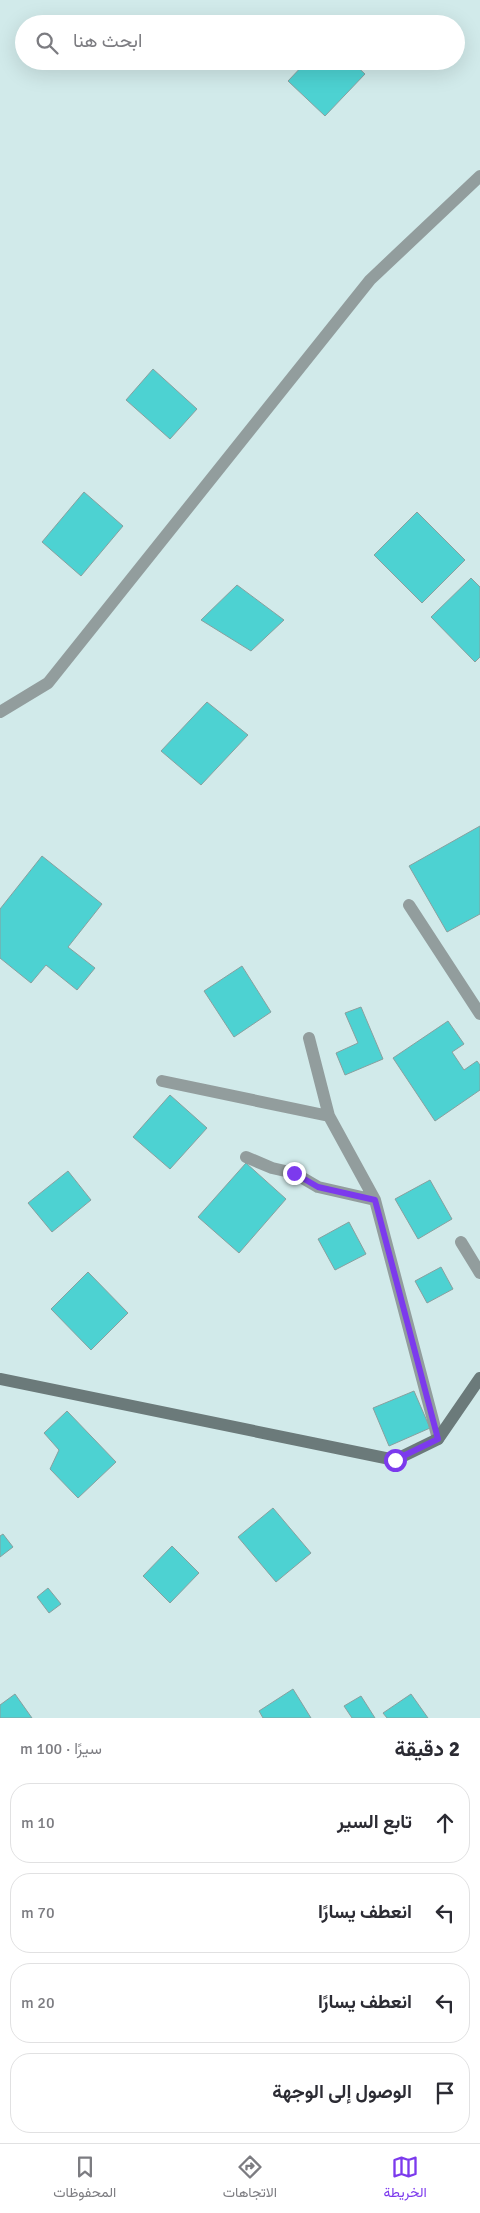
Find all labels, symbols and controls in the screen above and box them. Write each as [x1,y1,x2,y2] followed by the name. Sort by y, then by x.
[15,15,465,70] search box
[33,29,61,57] icon: search
[73,29,142,53] text: ابحث هنا
[283,1162,306,1185] route end
[384,1449,407,1472] route start
[395,1736,460,1762] text: 2 دقيقة
[20,1739,102,1759] text: سيرًا · 100 m
[431,1809,459,1837] icon: ahead
[337,1810,412,1834] text: تابع السير
[21,1813,55,1833] text: 10 m
[431,1899,459,1927] icon: left
[318,1900,412,1924] text: انعطف يسارًا
[21,1903,55,1923] text: 70 m
[431,1989,459,2017] icon: left
[318,1990,412,2014] text: انعطف يسارًا
[21,1993,55,2013] text: 20 m
[431,2079,459,2107] icon: arrive
[272,2080,412,2104] text: الوصول إلى الوجهة
[53,2153,116,2205] tab: المحفوظات
[223,2153,277,2205] tab: الاتجاهات
[383,2153,427,2205] tab: الخريطة

